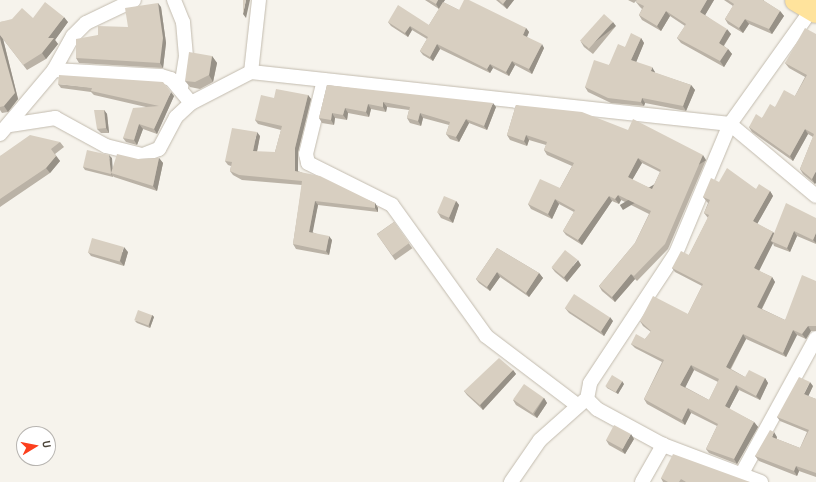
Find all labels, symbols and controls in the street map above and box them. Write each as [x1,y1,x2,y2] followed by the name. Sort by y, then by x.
[16,426,56,466] north arrow
[39,439,54,449] text: U

